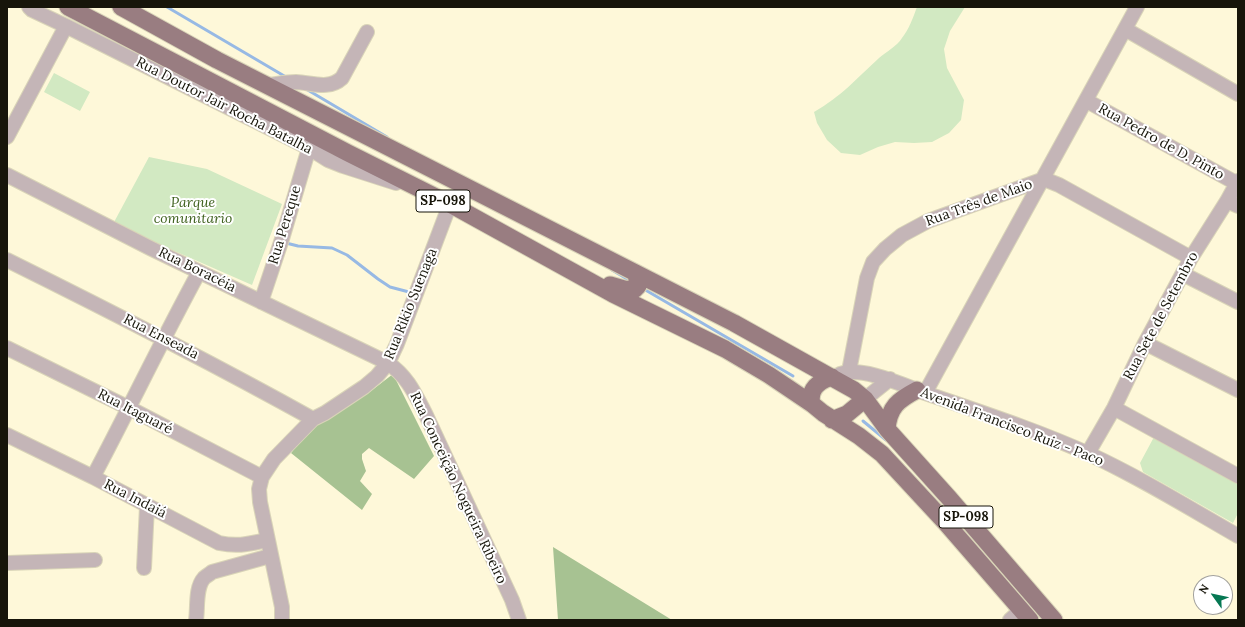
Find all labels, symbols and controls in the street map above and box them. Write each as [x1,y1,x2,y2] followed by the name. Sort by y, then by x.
[133,54,315,158] street label: Rua Doutor Jair Rocha Batalha
[1095,100,1227,184] street label: Rua Pedro de D. Pinto
[923,176,1035,230] street label: Rua Três de Maio
[265,184,305,266] street label: Rua Pereque
[416,190,470,212] road number: SP-098
[154,195,232,228] park label: Parque comunitario
[155,244,239,296] street label: Rua Boracéia
[381,246,441,362] street label: Rua Rikio Suenaga
[1120,249,1202,383] street label: Rua Sete de Setembro
[121,311,201,363] street label: Rua Enseada
[918,384,1106,470] street label: Avenida Francisco Ruiz - Paco
[95,386,175,438] street label: Rua Itaguaré
[406,389,510,587] street label: Rua Conceição Nogueira Ribeiro
[101,476,169,522] street label: Rua Indaiá
[939,506,993,528] road number: SP-098
[1193,575,1233,615] north arrow
[1196,582,1212,596] text: N

